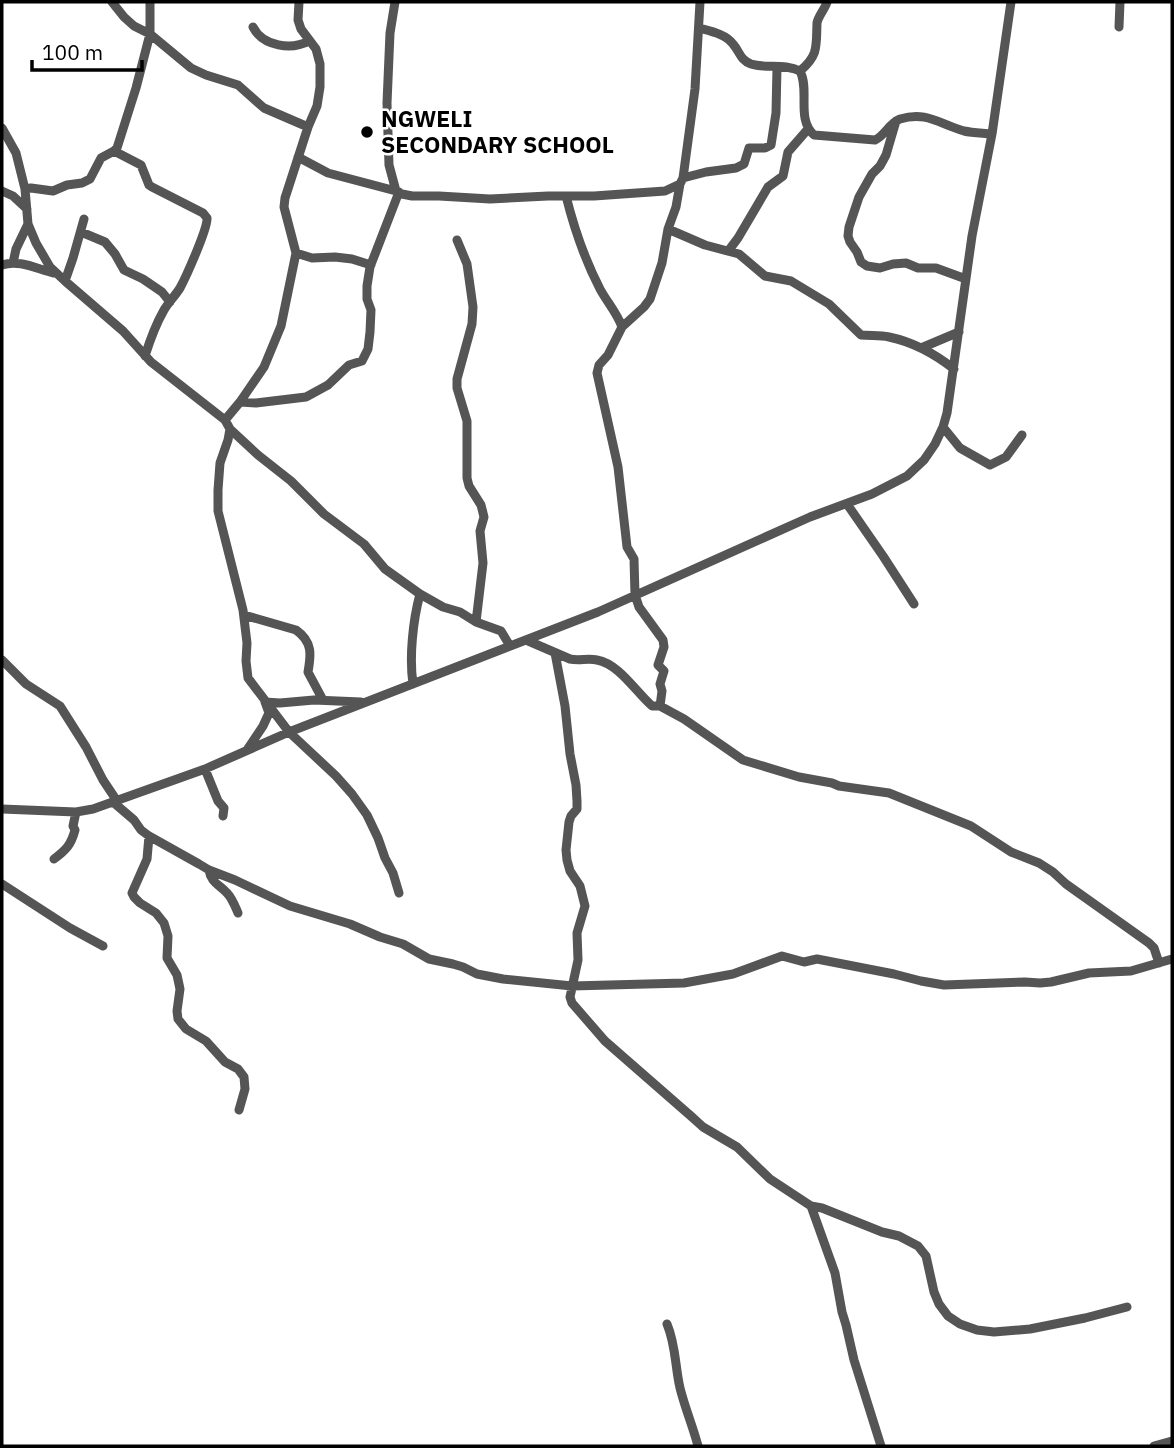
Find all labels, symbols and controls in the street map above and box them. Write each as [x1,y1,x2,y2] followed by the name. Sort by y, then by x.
[32,28,142,72] scale bar
[42,38,103,66] text: 100 m
[381,103,614,159] place label: NGWELI SECONDARY SCHOOL
[359,124,375,140] marker: NGWELI SECONDARY SCHOOL

